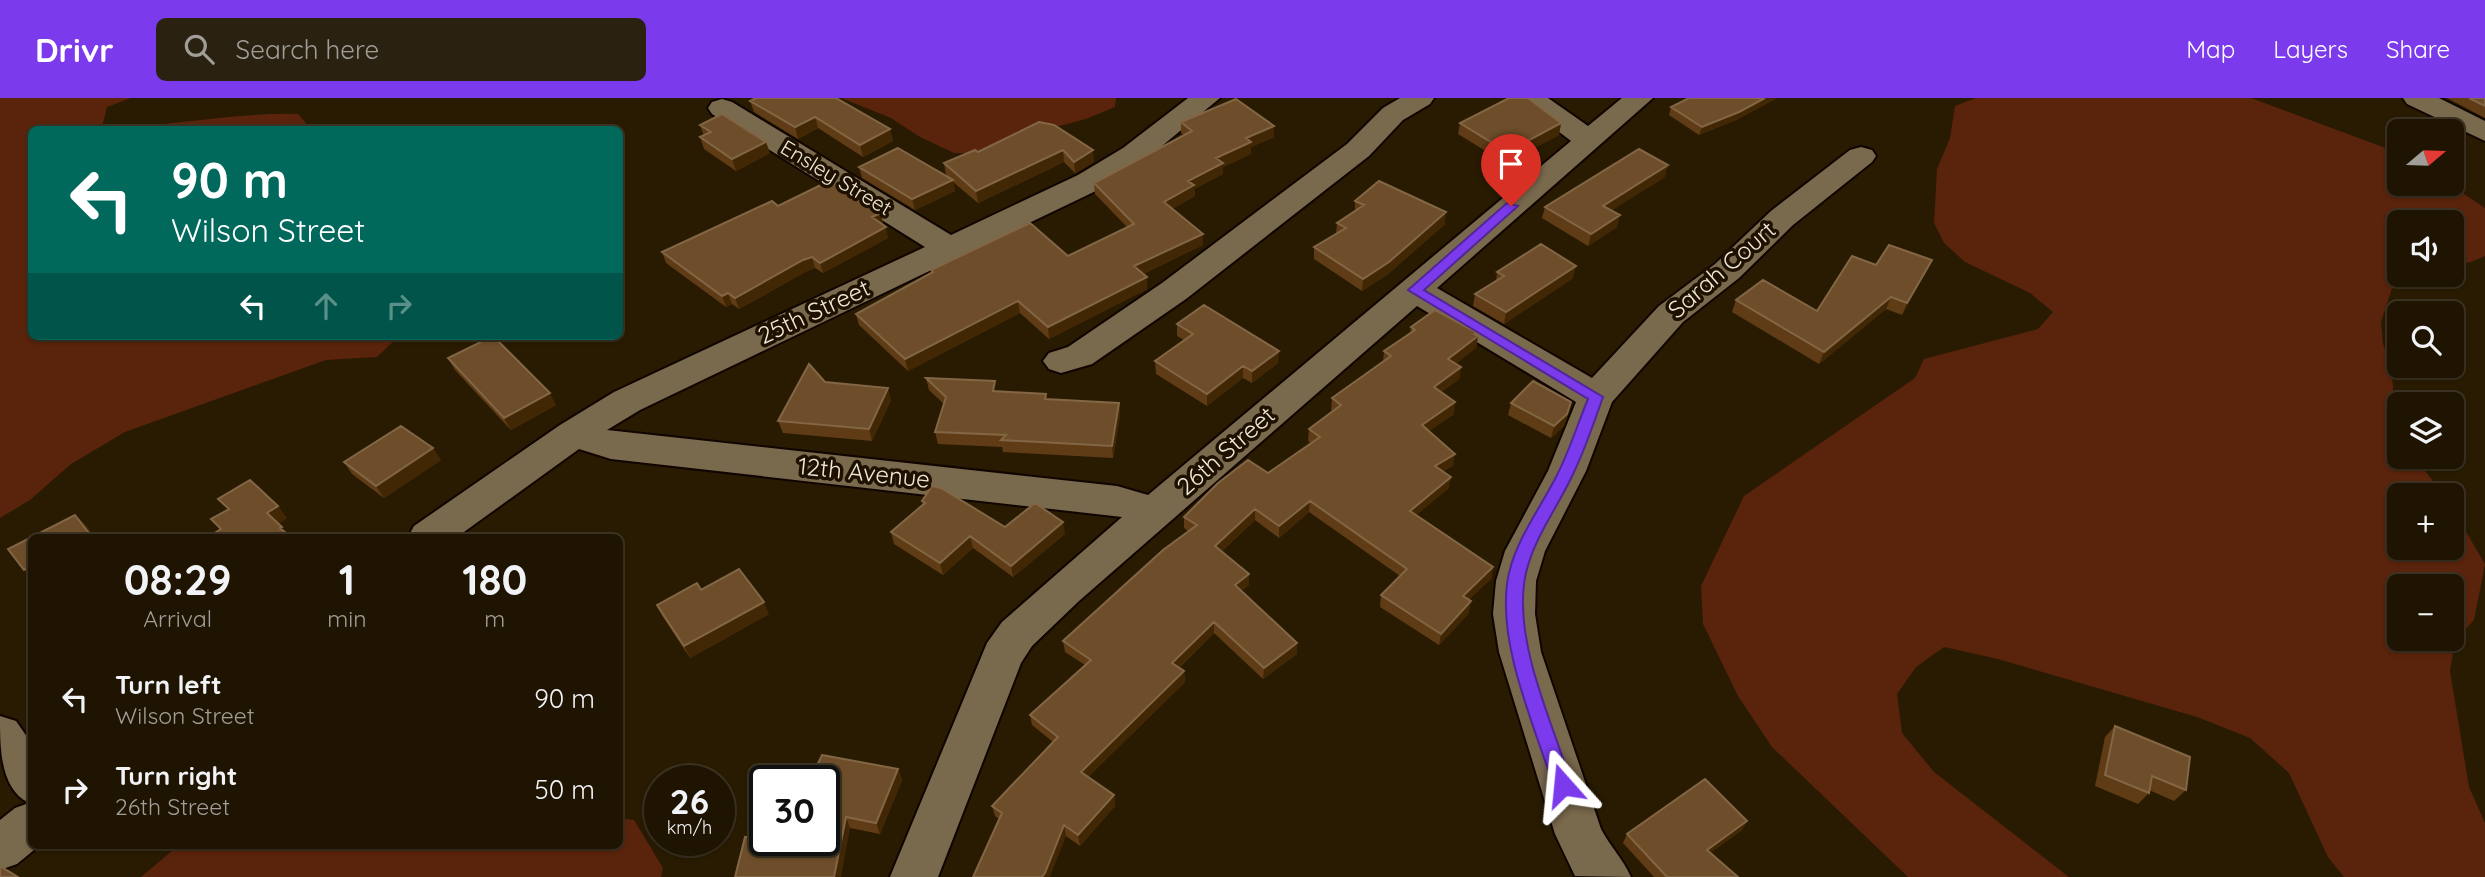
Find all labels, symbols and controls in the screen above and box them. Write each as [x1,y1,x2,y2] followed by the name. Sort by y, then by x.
[156,18,646,81] search box
[35,29,114,70] text: Drivr
[180,30,218,68] icon: search
[236,33,379,66] text: Search here
[2186,34,2235,64] text: Map
[2273,34,2348,64] text: Layers
[2386,34,2450,64] text: Share
[2387,119,2464,196] north arrow
[2387,119,2464,651] map controls
[776,134,897,221] street label: Ensley Street
[1481,134,1541,206] pin
[1492,145,1530,183] icon: arrive
[171,149,288,210] text: 90 m
[56,154,147,245] icon: left
[171,210,365,250] text: Wilson Street
[2387,210,2464,287] button: sound
[1661,214,1781,324] street label: Sarah Court
[753,272,874,350] street label: 25th Street
[234,287,272,325] icon: left
[307,287,345,325] icon: ahead
[380,287,418,325] icon: right
[2387,301,2464,378] button: search
[2387,392,2464,469] button: layers
[1170,400,1281,501] street label: 26th Street
[797,450,932,494] street label: 12th Avenue
[2387,483,2464,560] button: +
[124,553,232,606] text: 08:29
[339,553,355,606] text: 1
[462,553,527,606] text: 180
[2387,574,2464,651] button: −
[143,604,212,633] text: Arrival
[327,604,367,633] text: min
[484,604,505,633] text: m
[115,668,222,701] text: Turn left
[56,680,94,718] icon: left
[534,682,595,715] text: 90 m
[115,701,255,730] text: Wilson Street
[1526,748,1600,822] position arrow
[115,759,237,792] text: Turn right
[749,765,840,856] speed limit sign: 30
[56,771,94,809] icon: right
[535,773,595,806] text: 50 m
[670,779,709,823] text: 26
[115,792,230,821] text: 26th Street
[667,816,712,839] text: km/h

